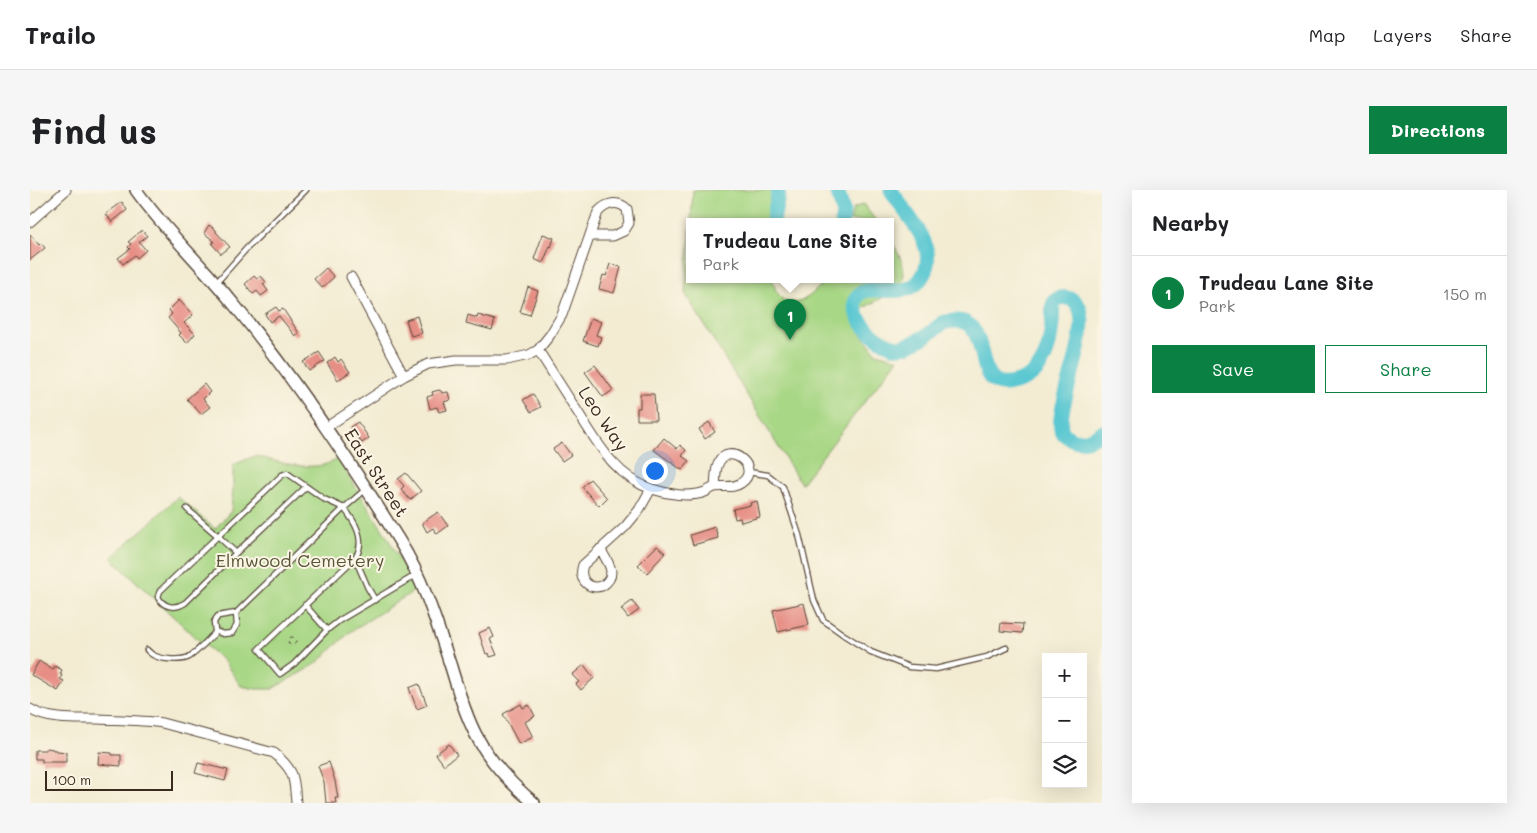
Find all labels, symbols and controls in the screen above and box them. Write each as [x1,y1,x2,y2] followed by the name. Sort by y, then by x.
[25,19,96,50] text: Trailo
[1309,23,1345,47] text: Map
[1373,23,1432,47] text: Layers
[1460,23,1512,47] text: Share
[1369,106,1507,154] button: Directions
[30,107,157,153] text: Find us
[1152,209,1229,236] text: Nearby
[686,218,894,283] popup
[703,228,877,253] text: Trudeau Lane Site
[703,253,739,274] text: Park
[1199,270,1374,295] text: Trudeau Lane Site
[1164,283,1172,304] text: 1
[1443,283,1487,304] text: 150 m
[1199,295,1235,316] text: Park
[774,299,806,340] pin: 1
[1152,345,1315,393] button: Save
[1325,345,1487,393] button: Share
[573,381,634,456] street label: Leo Way
[339,423,414,521] street label: East Street
[642,458,668,484] your location
[216,548,384,572] park label: Elmwood Cemetery
[1042,653,1087,788] map controls
[1042,653,1087,698] button: +
[1042,698,1087,743] button: −
[1042,743,1087,788] button: layers
[45,768,172,791] scale bar
[52,770,91,789] text: 100 m

